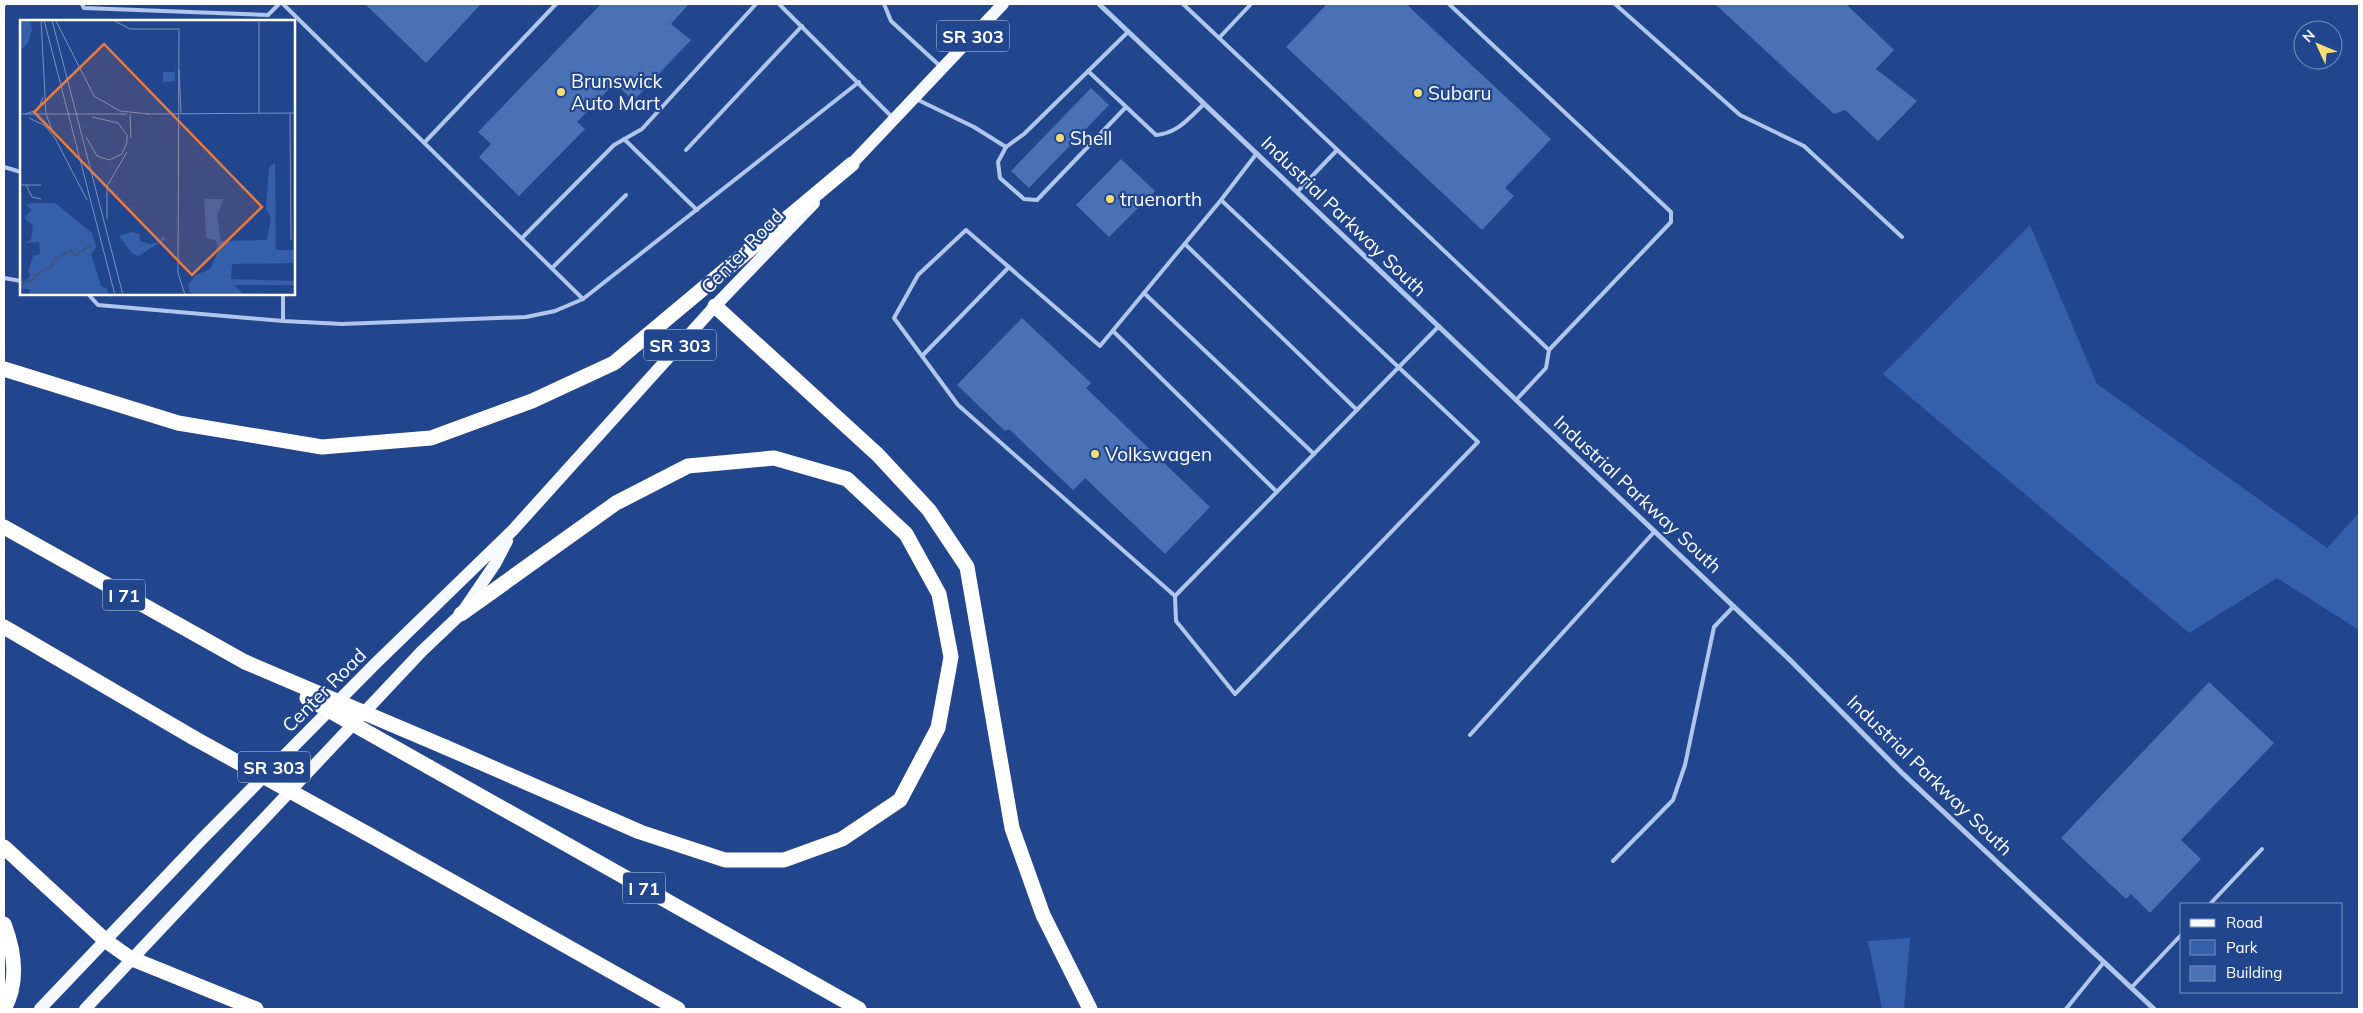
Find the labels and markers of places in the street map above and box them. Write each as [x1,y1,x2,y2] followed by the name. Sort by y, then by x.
[571,69,663,115] place label: Brunswick Auto Mart
[1428,81,1491,105] place label: Subaru
[555,86,567,98] marker: Brunswick Auto Mart
[1412,87,1424,99] marker: Subaru
[1070,126,1112,150] place label: Shell
[1054,132,1066,144] marker: Shell
[1120,187,1202,211] place label: truenorth
[1104,193,1116,205] marker: truenorth
[1105,442,1212,466] place label: Volkswagen
[1089,448,1101,460] marker: Volkswagen

